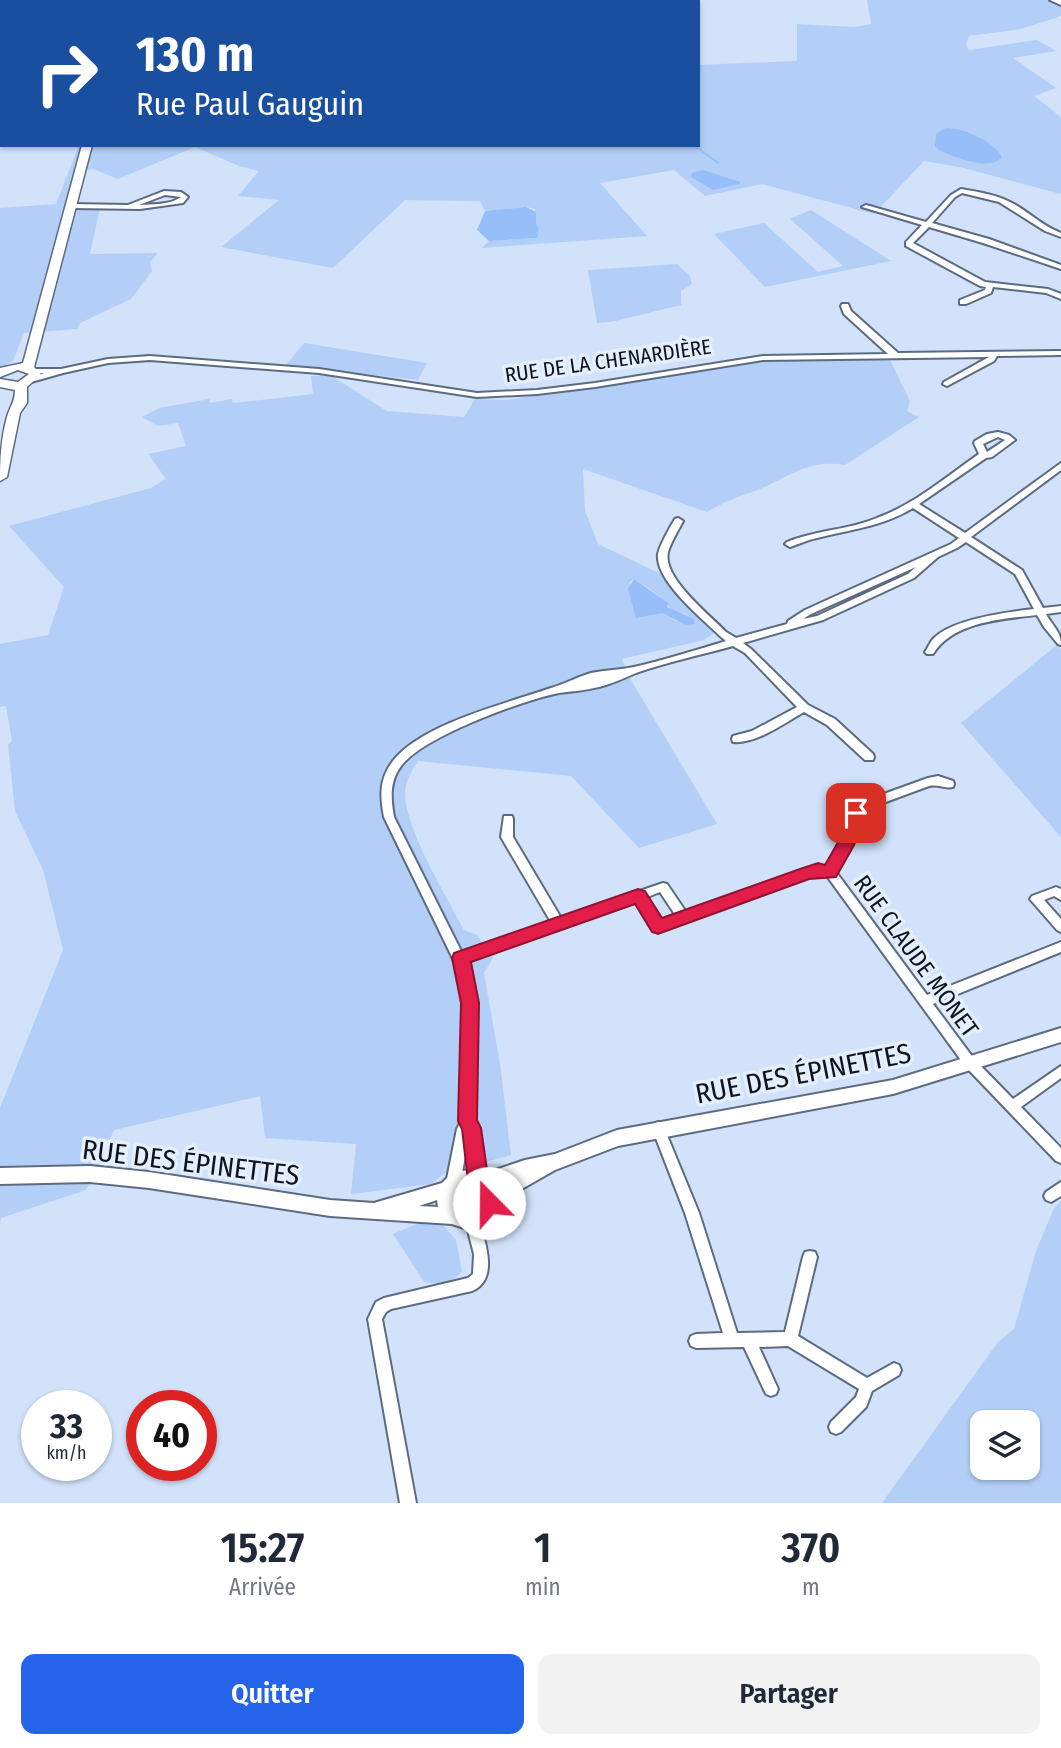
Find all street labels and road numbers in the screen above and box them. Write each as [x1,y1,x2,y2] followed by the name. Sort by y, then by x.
[503,334,713,388] street label: RUE DE LA CHENARDIÈRE
[848,870,984,1042] street label: RUE CLAUDE MONET
[693,1036,914,1111] street label: RUE DES ÉPINETTES
[80,1133,302,1192] street label: RUE DES ÉPINETTES

